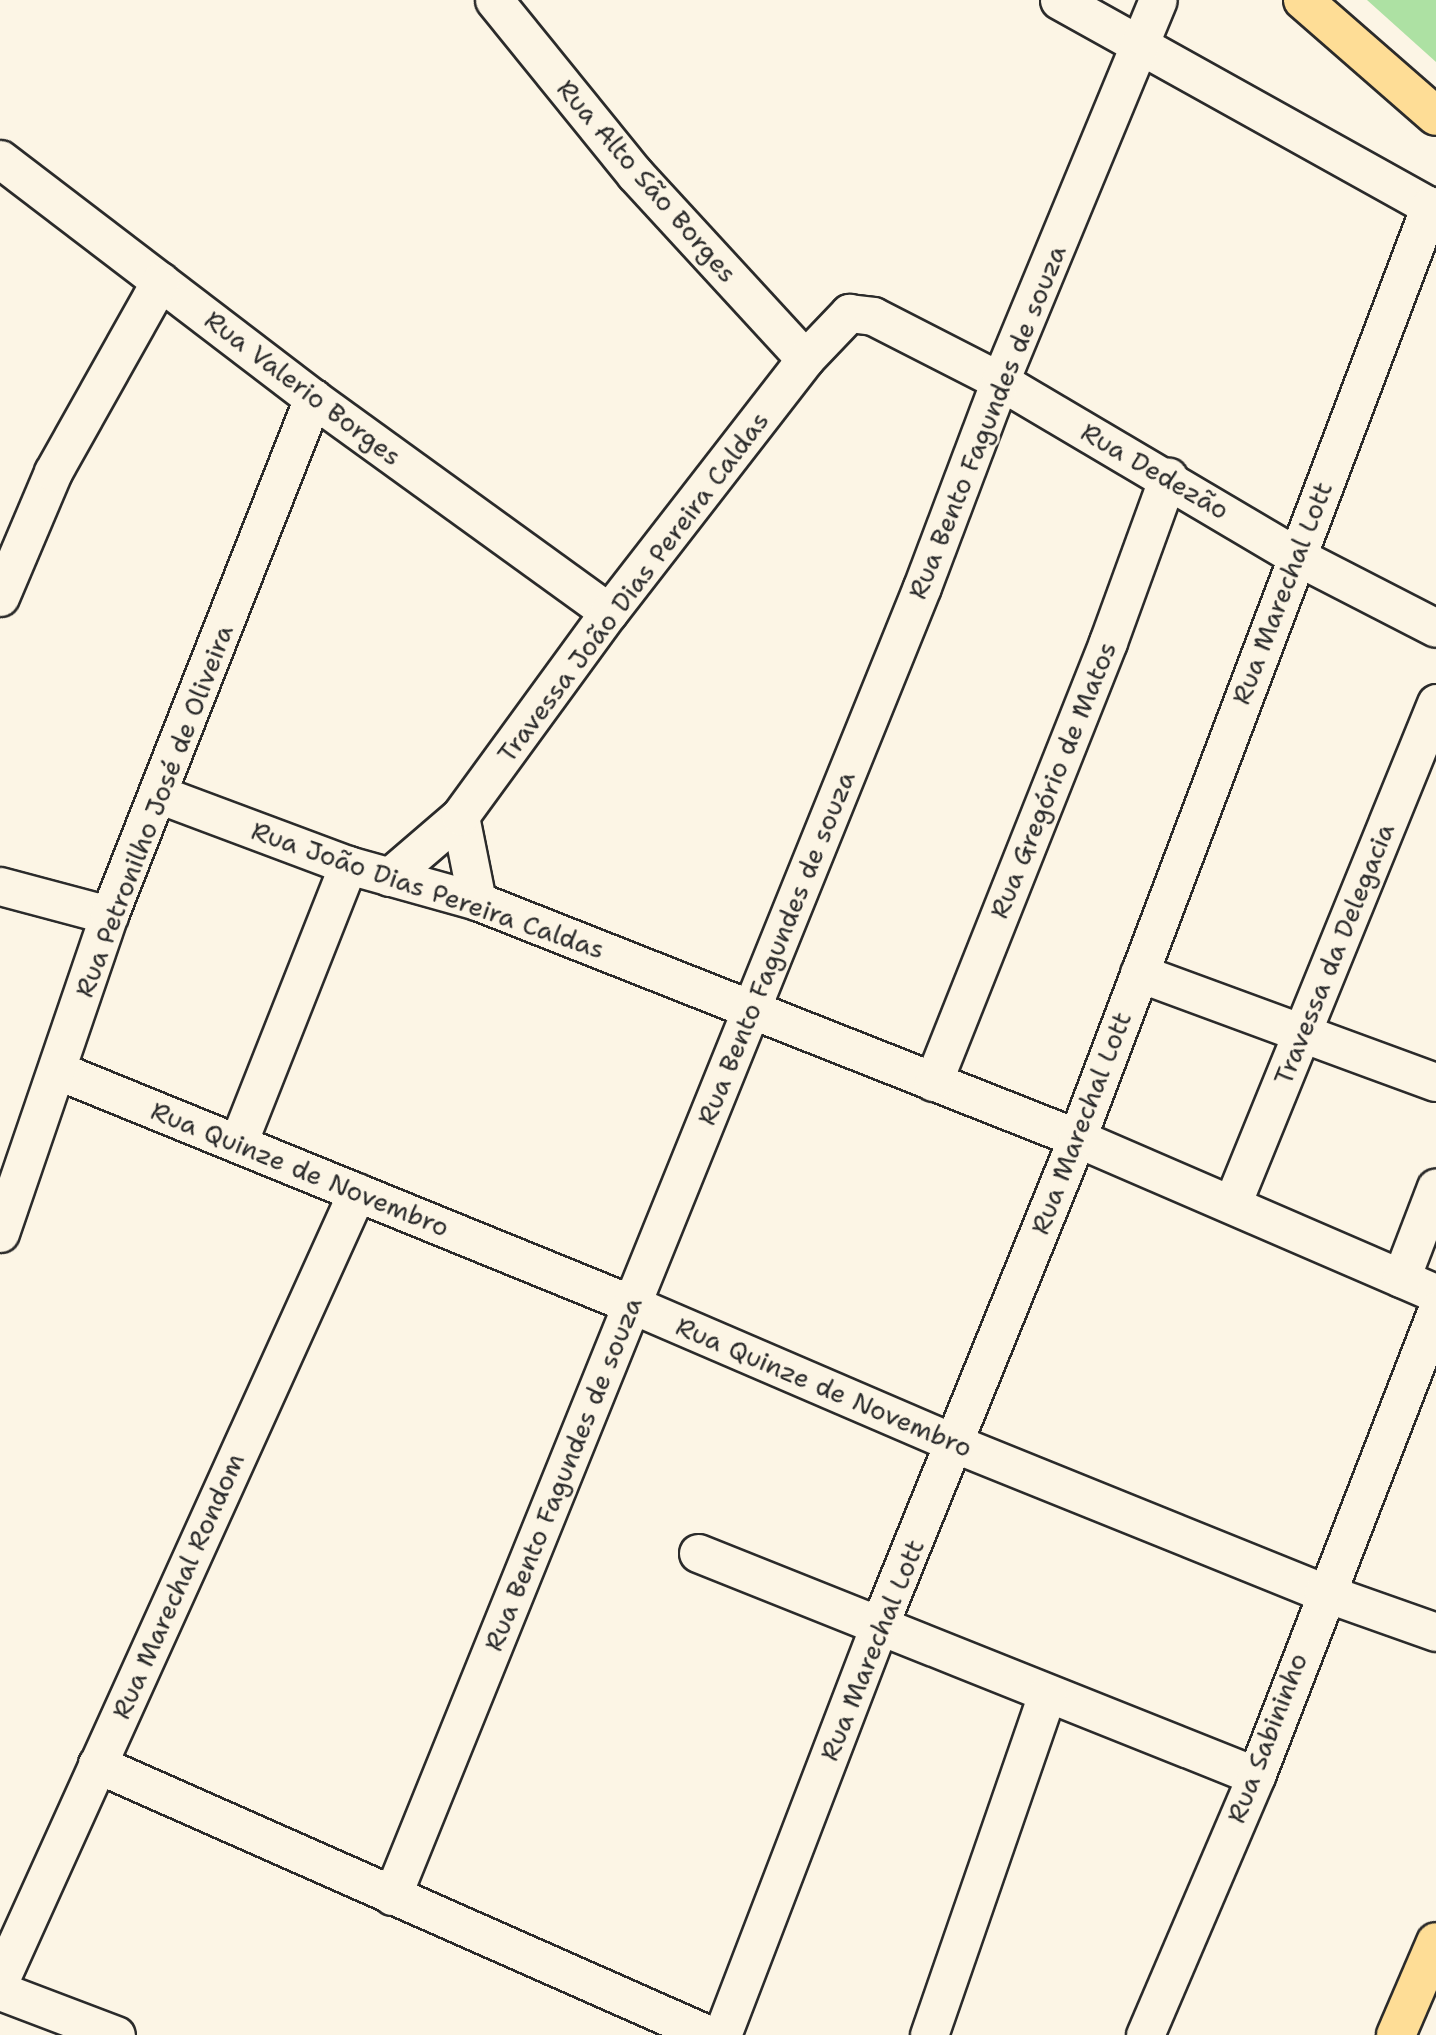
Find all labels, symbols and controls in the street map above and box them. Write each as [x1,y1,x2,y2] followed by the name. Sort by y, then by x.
[550,73,744,289] street label: Rua Alto São Borges
[902,240,1072,604] street label: Rua Bento Fagundes de souza
[199,304,407,472] street label: Rua Valerio Borges
[491,405,775,769] street label: Travessa João Dias Pereira Caldas
[1076,416,1234,526] street label: Rua Dedezão
[1225,477,1339,709] street label: Rua Marechal Lott
[68,620,240,1002] street label: Rua Petronilho José de Oliveira
[983,637,1123,923] street label: Rua Gregório de Matos
[691,766,861,1130] street label: Rua Bento Fagundes de souza
[247,815,609,965] street label: Rua João Dias Pereira Caldas
[1267,819,1401,1089] street label: Travessa da Delegacia
[1024,1007,1138,1239] street label: Rua Marechal Lott
[146,1095,454,1243] street label: Rua Quinze de Novembro
[478,1292,648,1656] street label: Rua Bento Fagundes de souza
[671,1310,977,1464] street label: Rua Quinze de Novembro
[105,1448,251,1724] street label: Rua Marechal Rondom
[813,1535,931,1765] street label: Rua Marechal Lott
[1220,1649,1314,1827] street label: Rua Sabininho

